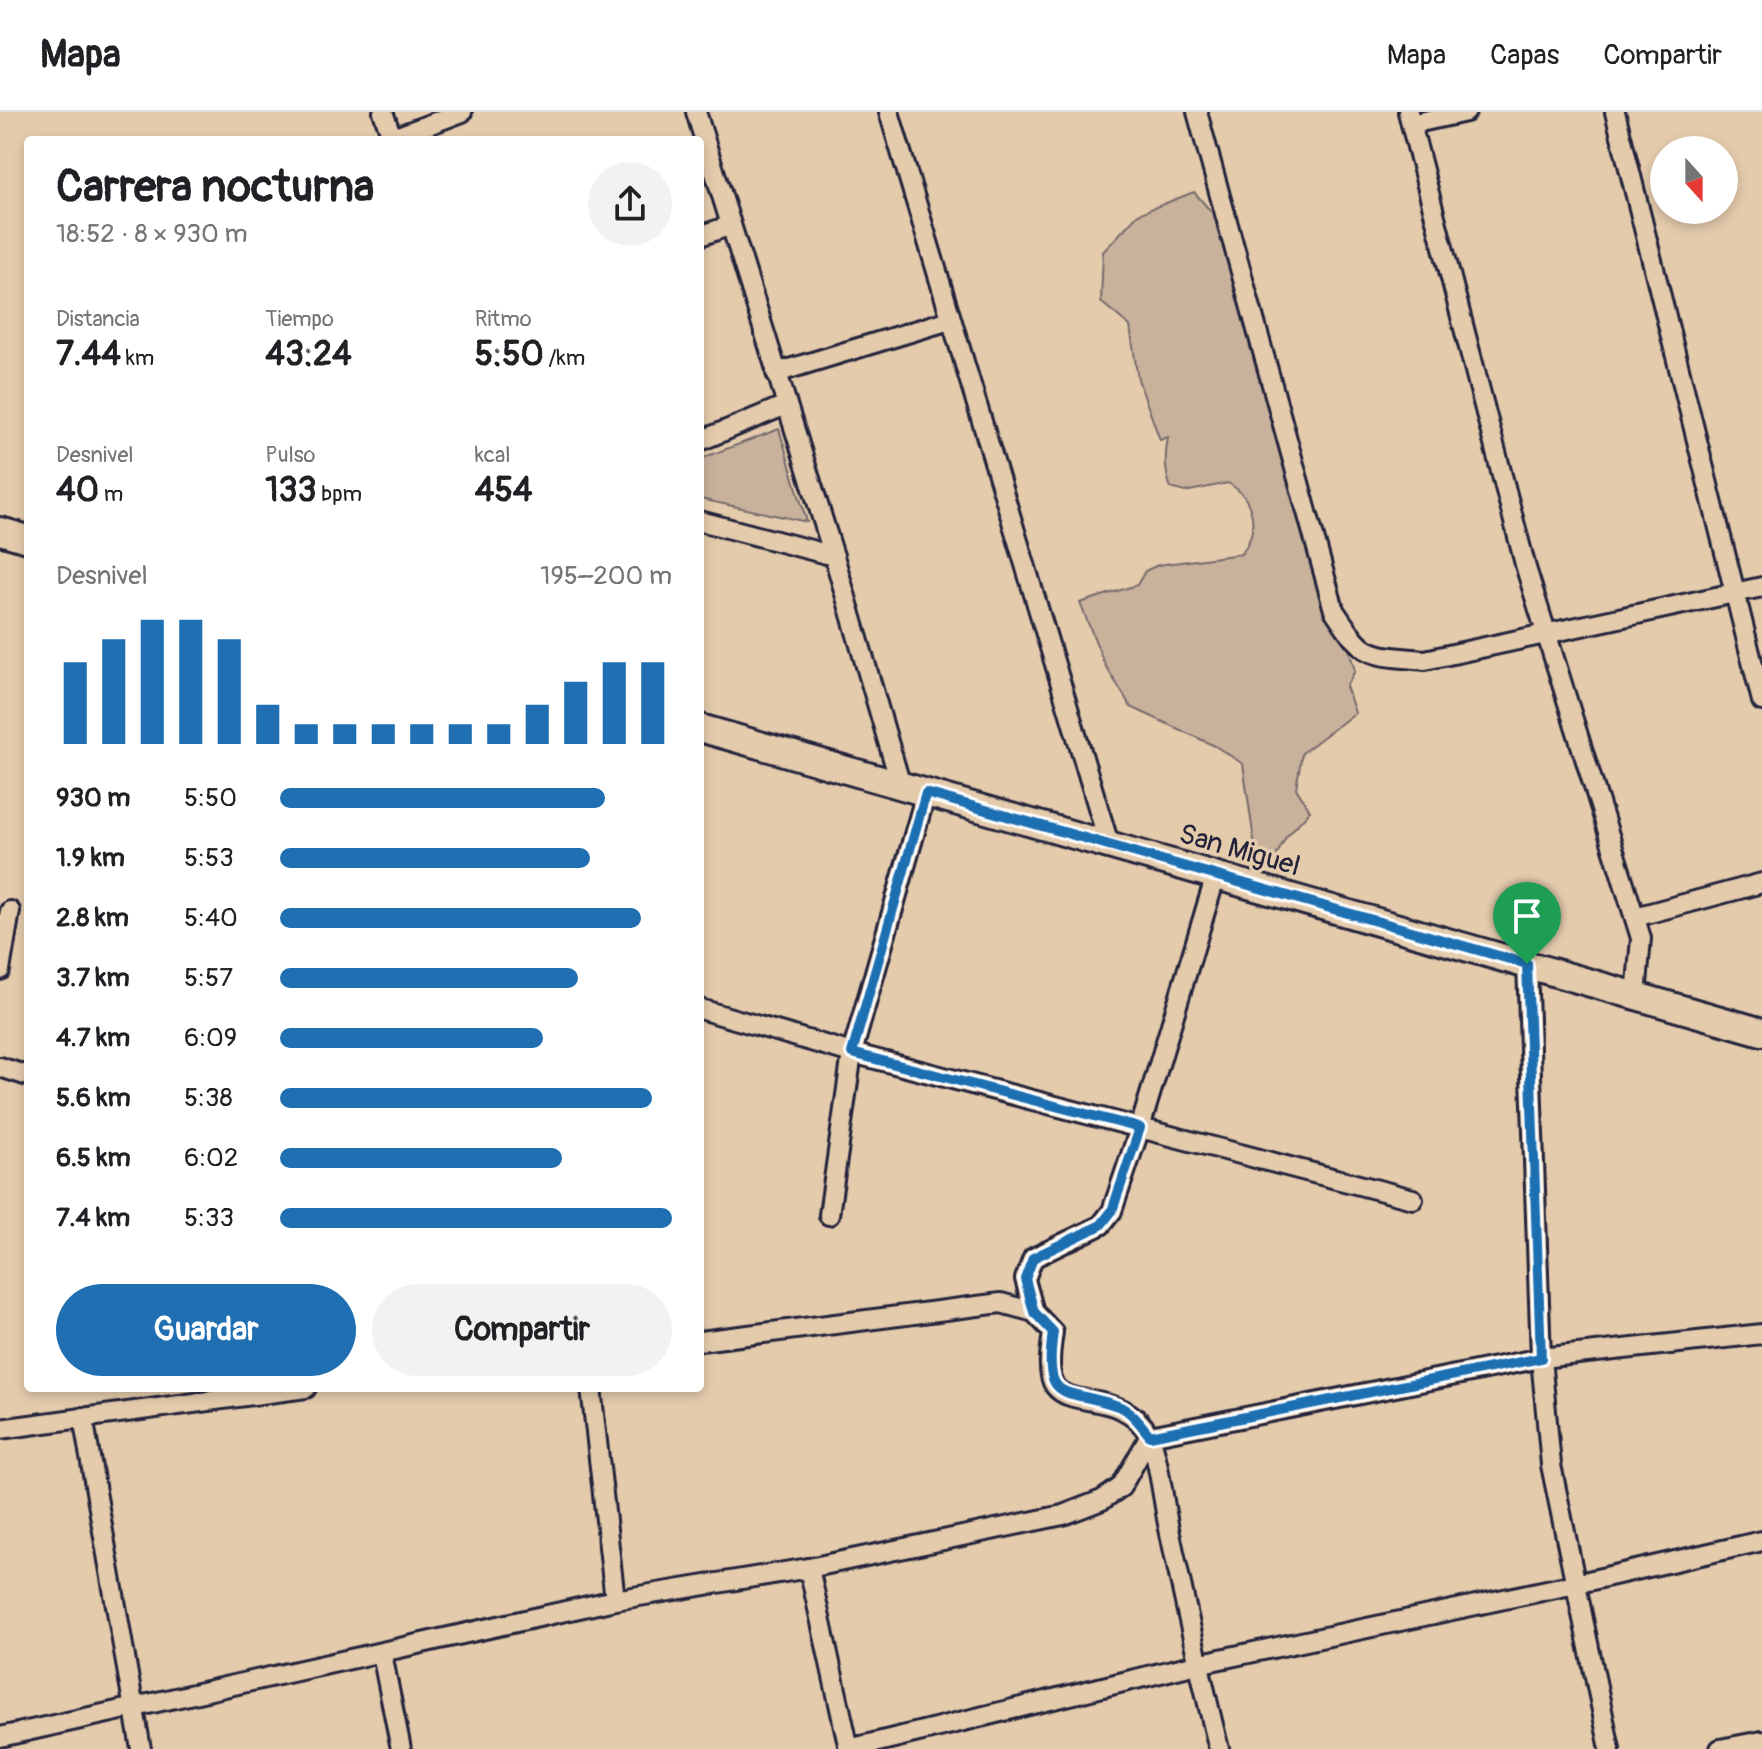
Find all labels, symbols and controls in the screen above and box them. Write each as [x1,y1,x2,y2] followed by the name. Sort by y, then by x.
[40,31,121,79] text: Mapa
[1387,38,1446,73] text: Mapa
[1490,38,1559,73] text: Capas
[1603,38,1722,73] text: Compartir
[1650,136,1738,224] north arrow
[1650,136,1738,224] map controls
[56,160,374,215] text: Carrera nocturna
[588,162,672,246] button: share
[56,218,248,250] text: 18:52 · 8 × 930 m
[56,305,140,333] text: Distancia
[265,305,334,333] text: Tiempo
[475,305,532,333] text: Ritmo
[56,333,121,376] text: 7.44
[265,333,352,376] text: 43:24
[475,333,544,376] text: 5:50
[121,344,154,372] text: km
[544,344,585,372] text: /km
[56,441,133,469] text: Desnivel
[265,441,315,469] text: Pulso
[475,441,510,469] text: kcal
[56,469,99,512] text: 40
[265,469,317,512] text: 133
[475,469,533,512] text: 454
[99,480,123,508] text: m
[317,480,362,508] text: bpm
[56,560,148,592] text: Desnivel
[540,560,672,592] text: 195–200 m
[56,782,130,814] text: 930 m
[184,782,237,814] text: 5:50
[1175,817,1304,884] street label: San Miguel
[56,842,125,874] text: 1.9 km
[184,842,234,874] text: 5:53
[1493,882,1561,964] pin
[1505,894,1549,938] icon: arrive
[56,902,129,934] text: 2.8 km
[184,902,238,934] text: 5:40
[56,962,130,994] text: 3.7 km
[184,962,233,994] text: 5:57
[56,1022,130,1054] text: 4.7 km
[184,1022,237,1054] text: 6:09
[56,1082,131,1114] text: 5.6 km
[184,1082,233,1114] text: 5:38
[56,1142,131,1174] text: 6.5 km
[184,1142,238,1174] text: 6:02
[56,1202,130,1234] text: 7.4 km
[184,1202,234,1234] text: 5:33
[56,1284,356,1376] button: Guardar
[372,1284,672,1376] button: Compartir

